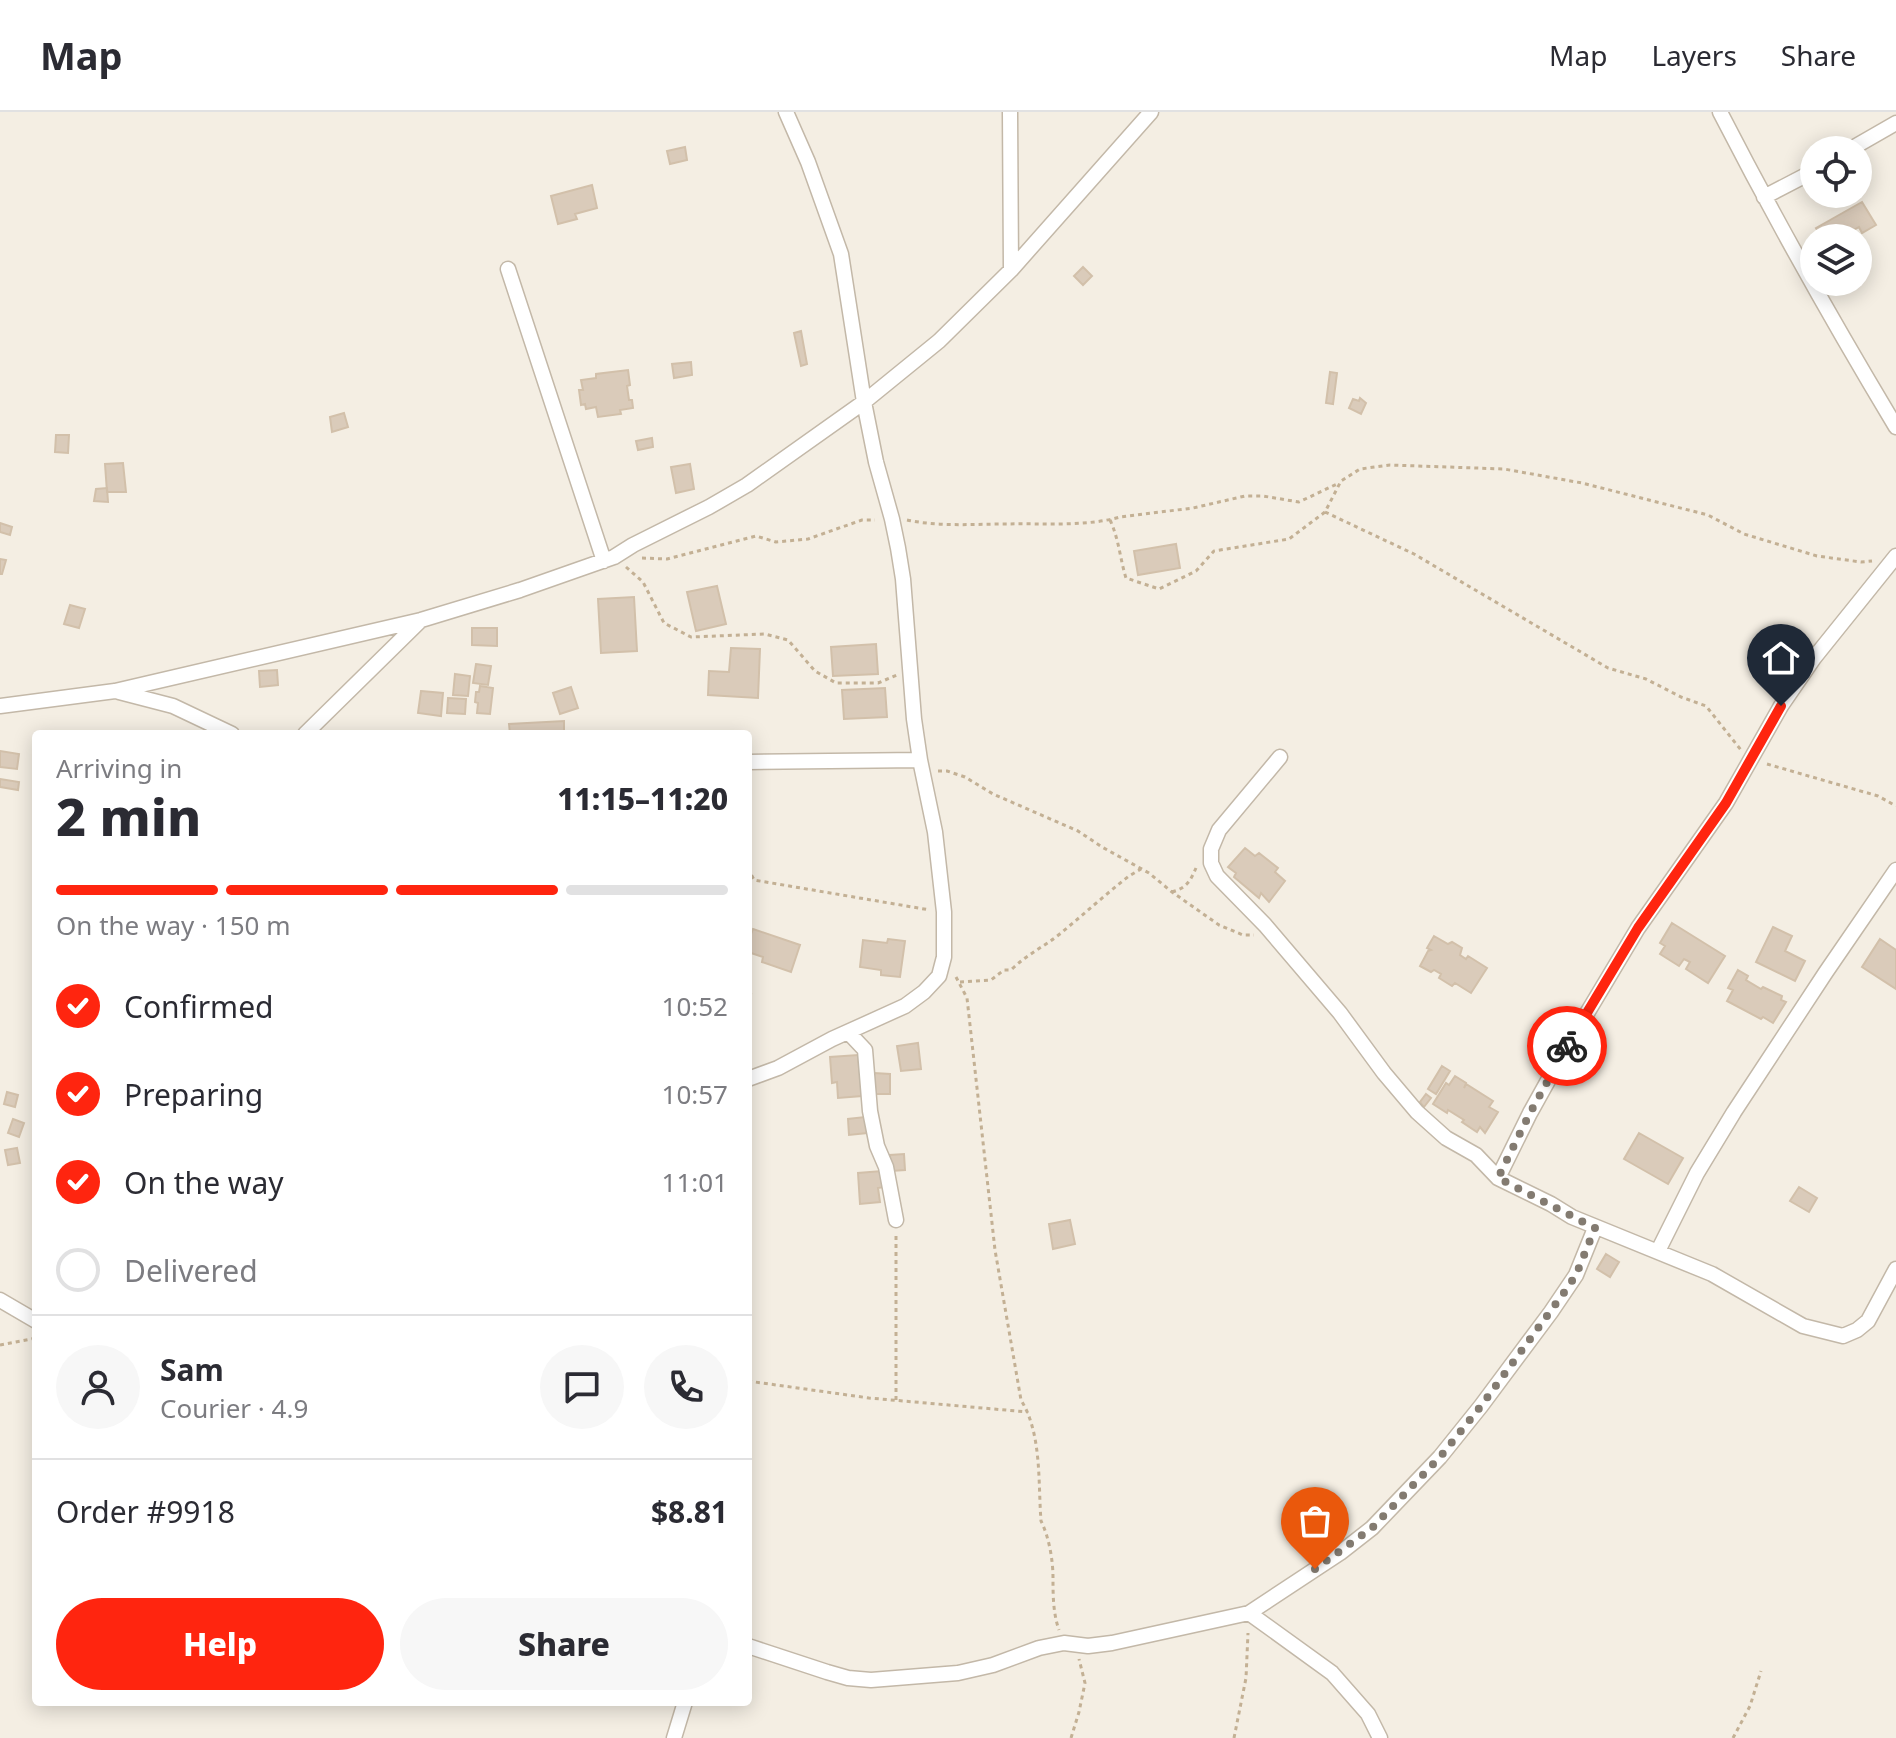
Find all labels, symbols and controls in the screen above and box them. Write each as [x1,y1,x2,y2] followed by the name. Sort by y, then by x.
[40,29,123,81] text: Map
[1549,36,1607,74] text: Map
[1651,36,1737,74] text: Layers
[1781,36,1856,74] text: Share
[1800,136,1872,296] map controls
[1800,136,1872,208] button: locate
[1800,224,1872,296] button: layers
[1747,624,1815,706] pin
[1759,636,1803,680] icon: home
[56,750,182,786] text: Arriving in
[557,778,728,819] text: 11:15–11:20
[56,780,201,851] text: 2 min
[56,907,290,943] text: On the way · 150 m
[56,984,100,1028] icon: check
[124,986,274,1027] text: Confirmed
[662,988,728,1024] text: 10:52
[1527,1006,1607,1086] courier
[1545,1024,1589,1068] icon: bike
[56,1072,100,1116] icon: check
[124,1074,263,1115] text: Preparing
[662,1076,728,1112] text: 10:57
[56,1160,100,1204] icon: check
[124,1162,284,1203] text: On the way
[662,1164,728,1200] text: 11:01
[124,1250,258,1291] text: Delivered
[56,1345,140,1429] button: person
[540,1345,624,1429] button: chat
[644,1345,728,1429] button: phone
[160,1349,224,1390] text: Sam
[160,1390,308,1426] text: Courier · 4.9
[1281,1487,1349,1569] pin
[56,1491,235,1532] text: Order #9918
[651,1491,728,1532] text: $8.81
[1293,1499,1337,1543] icon: bag
[56,1598,384,1690] button: Help
[400,1598,728,1690] button: Share

